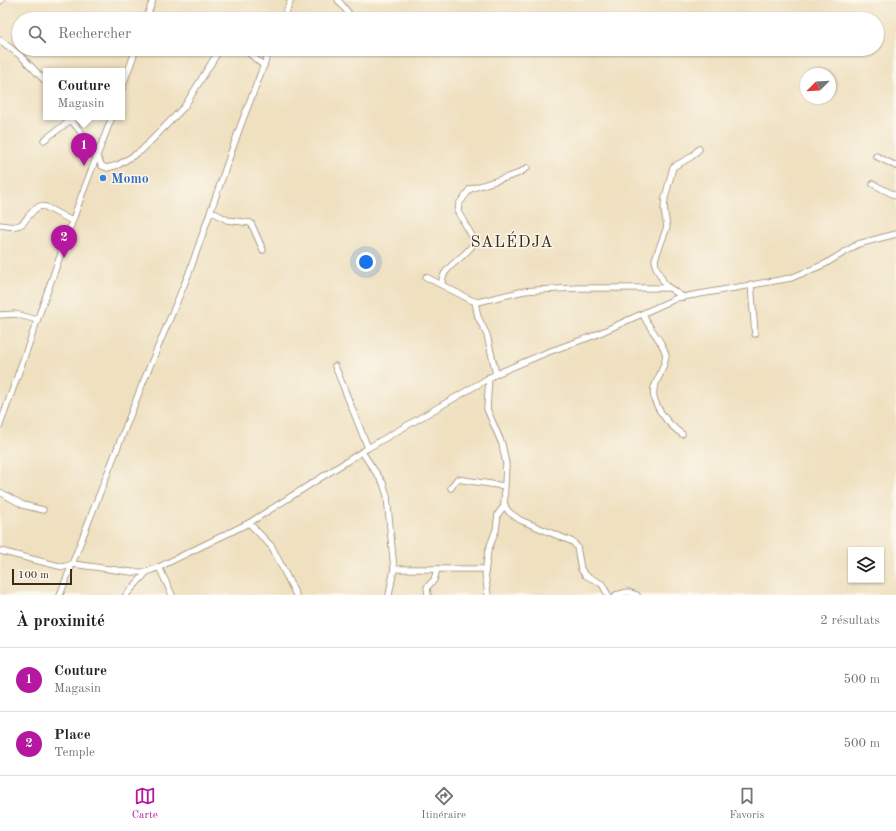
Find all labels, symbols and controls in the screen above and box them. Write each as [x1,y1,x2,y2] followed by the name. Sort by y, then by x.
[12,12,884,56] search box
[26,23,48,45] icon: search
[58,27,131,42] text: Rechercher
[43,68,125,120] popup
[800,68,836,104] north arrow
[57,79,111,94] text: Couture
[57,97,104,110] text: Magasin
[71,133,97,166] pin: 1
[111,172,149,186] place label: Momo
[98,173,108,183] marker: Momo
[51,225,77,258] pin: 2
[471,231,553,251] district label: SALÉDJA
[356,252,376,272] your location
[848,547,884,583] map controls
[848,547,884,583] button: layers
[12,567,72,586] scale bar
[18,570,49,581] text: 100 m
[16,613,105,630] text: À proximité
[820,614,880,627] text: 2 résultats
[54,664,107,679] text: Couture
[25,673,33,686] text: 1
[843,673,880,686] text: 500 m
[54,682,101,695] text: Magasin
[54,728,91,743] text: Place
[25,737,33,750] text: 2
[843,737,880,750] text: 500 m
[54,746,95,759] text: Temple
[132,785,158,823] tab: Carte
[421,785,466,823] tab: Itinéraire
[729,785,764,823] tab: Favoris

